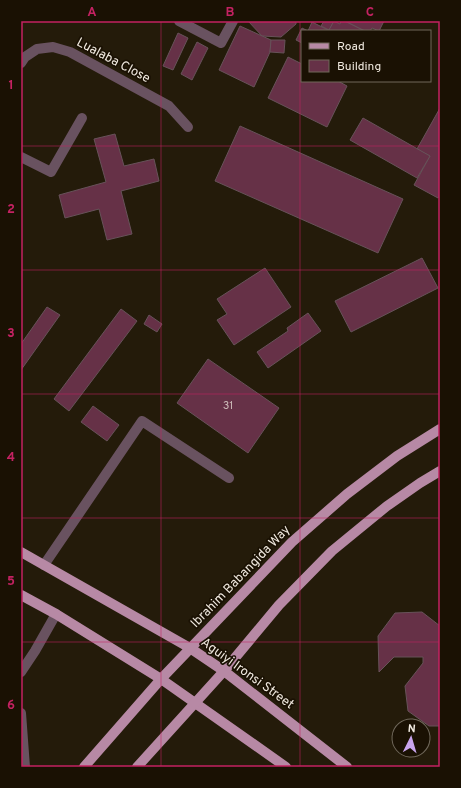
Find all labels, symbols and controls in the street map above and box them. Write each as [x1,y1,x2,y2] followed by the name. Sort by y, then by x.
[87,5,97,21] text: A
[226,5,235,21] text: B
[366,5,374,21] text: C
[301,30,431,82] legend
[73,35,153,87] street label: Lualaba Close
[337,39,365,55] text: Road
[337,59,381,75] text: Building
[8,78,14,94] text: 1
[7,202,15,218] text: 2
[7,326,15,342] text: 3
[223,399,233,413] house number: 31
[7,450,15,466] text: 4
[188,522,294,632] street label: Ibrahim Babangida Way
[7,574,15,590] text: 5
[197,635,297,713] street label: Aguiyi Ironsi Street
[7,698,15,714] text: 6
[391,718,431,758] north arrow
[407,722,416,736] text: N

